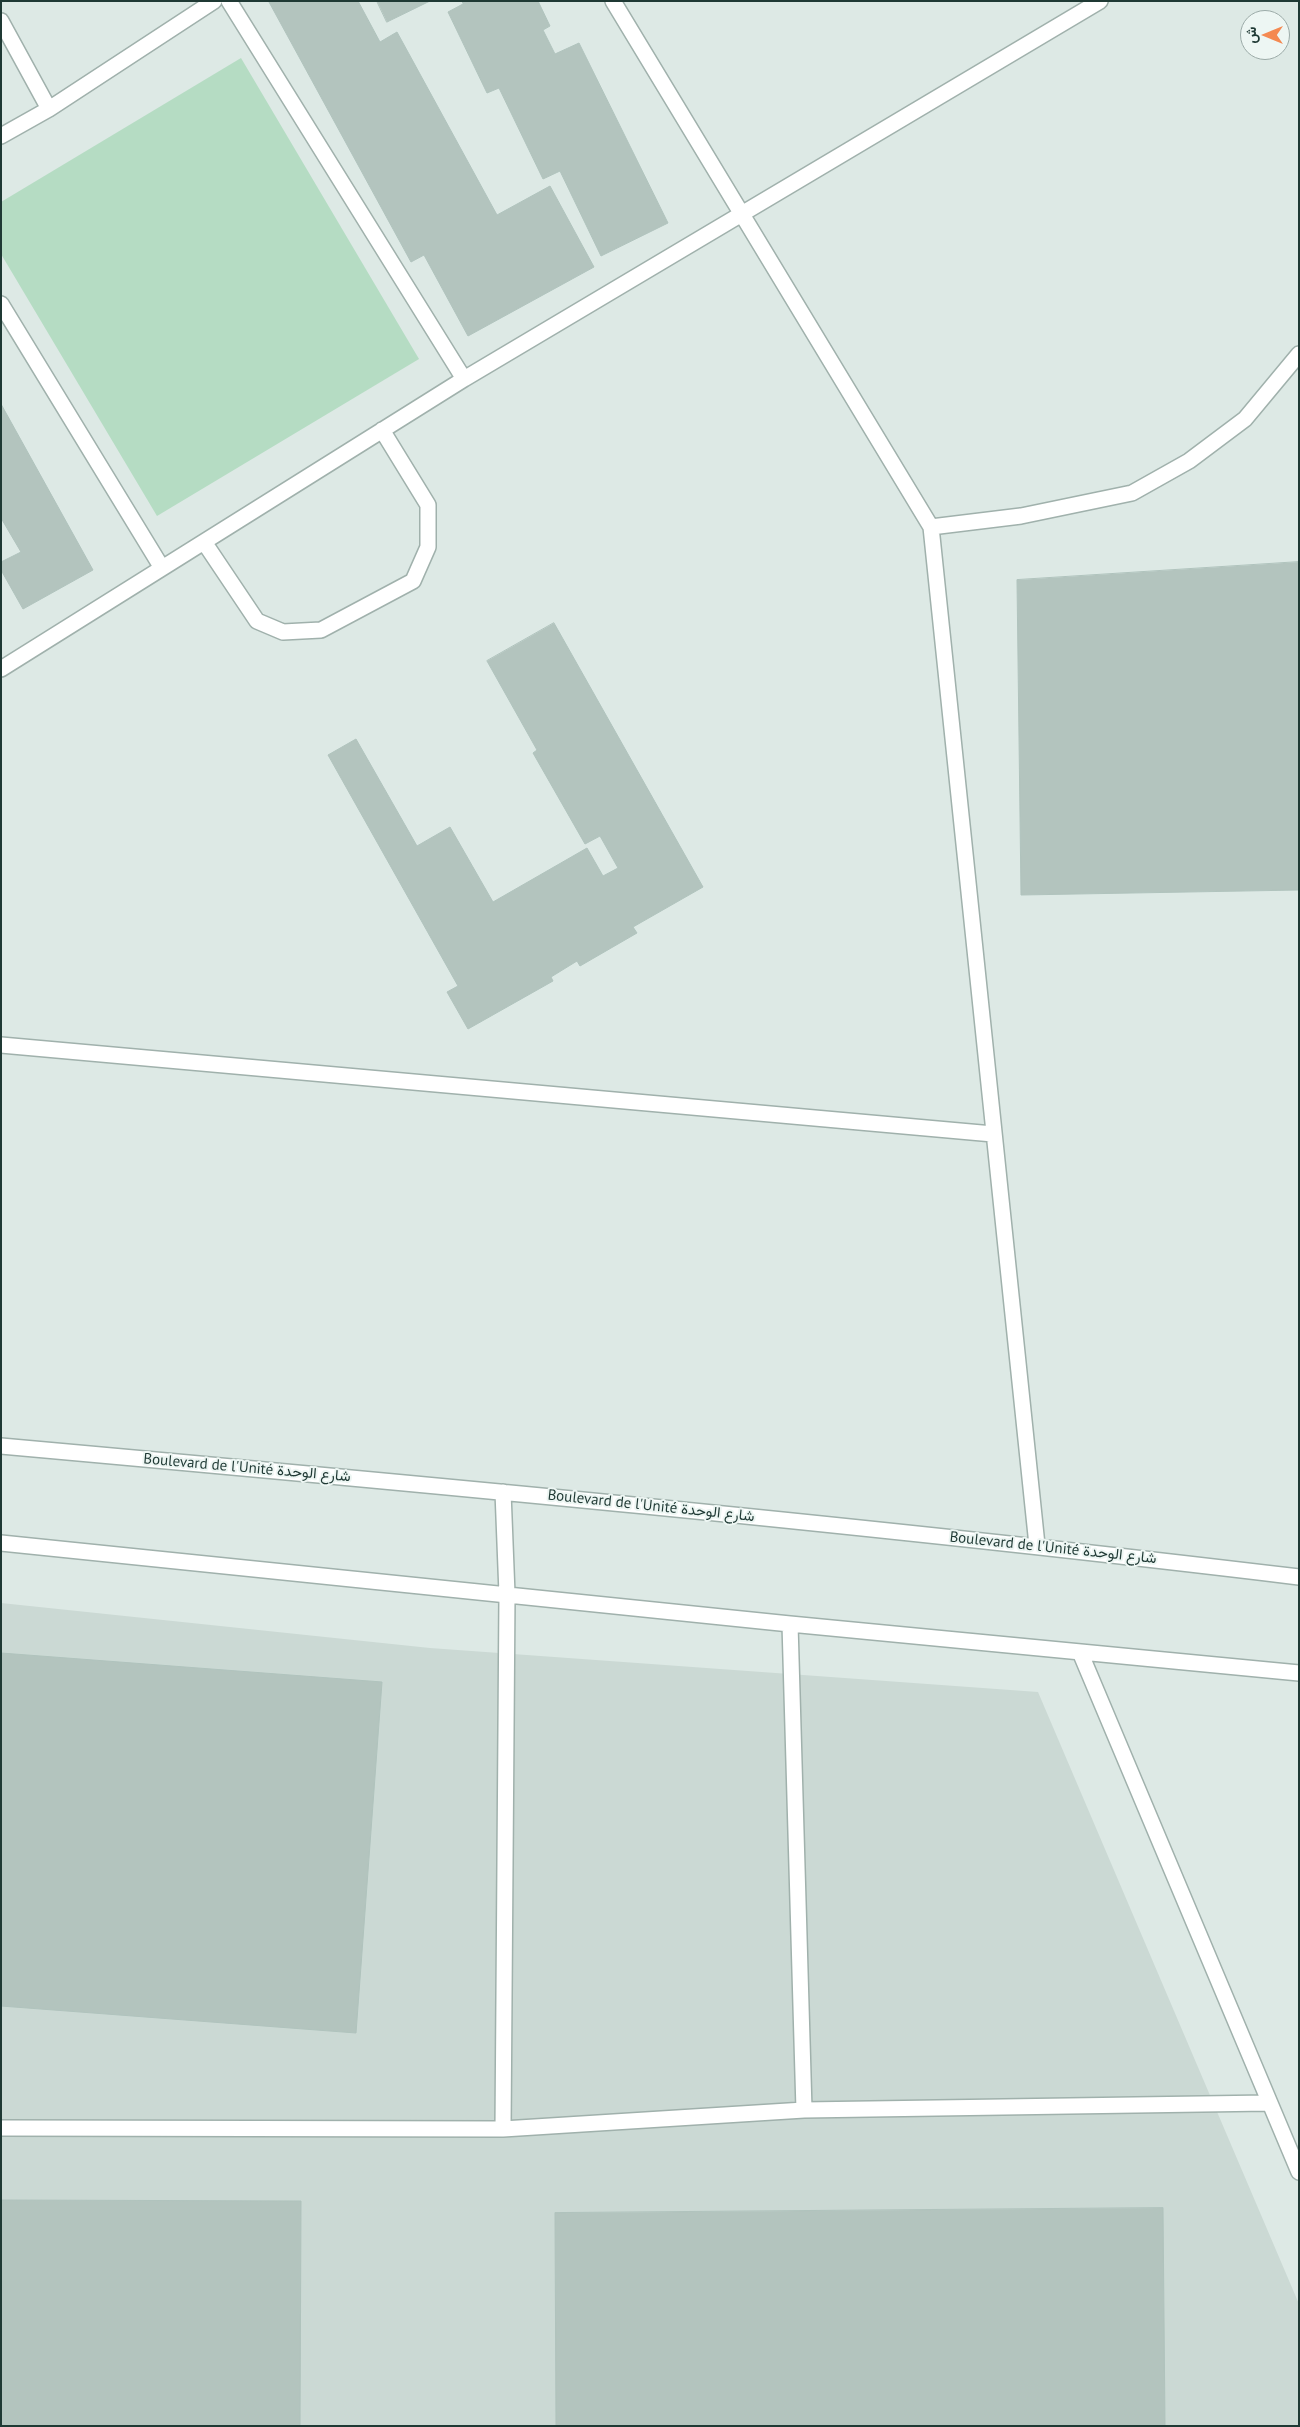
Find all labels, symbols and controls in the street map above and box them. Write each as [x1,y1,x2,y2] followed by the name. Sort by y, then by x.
[1240,10,1290,60] north arrow
[1242,27,1260,43] text: ش
[143,1450,351,1486] street label: Boulevard de l'Unité شارع الوحدة
[547,1486,755,1526] street label: Boulevard de l'Unité شارع الوحدة
[949,1528,1157,1568] street label: Boulevard de l'Unité شارع الوحدة

